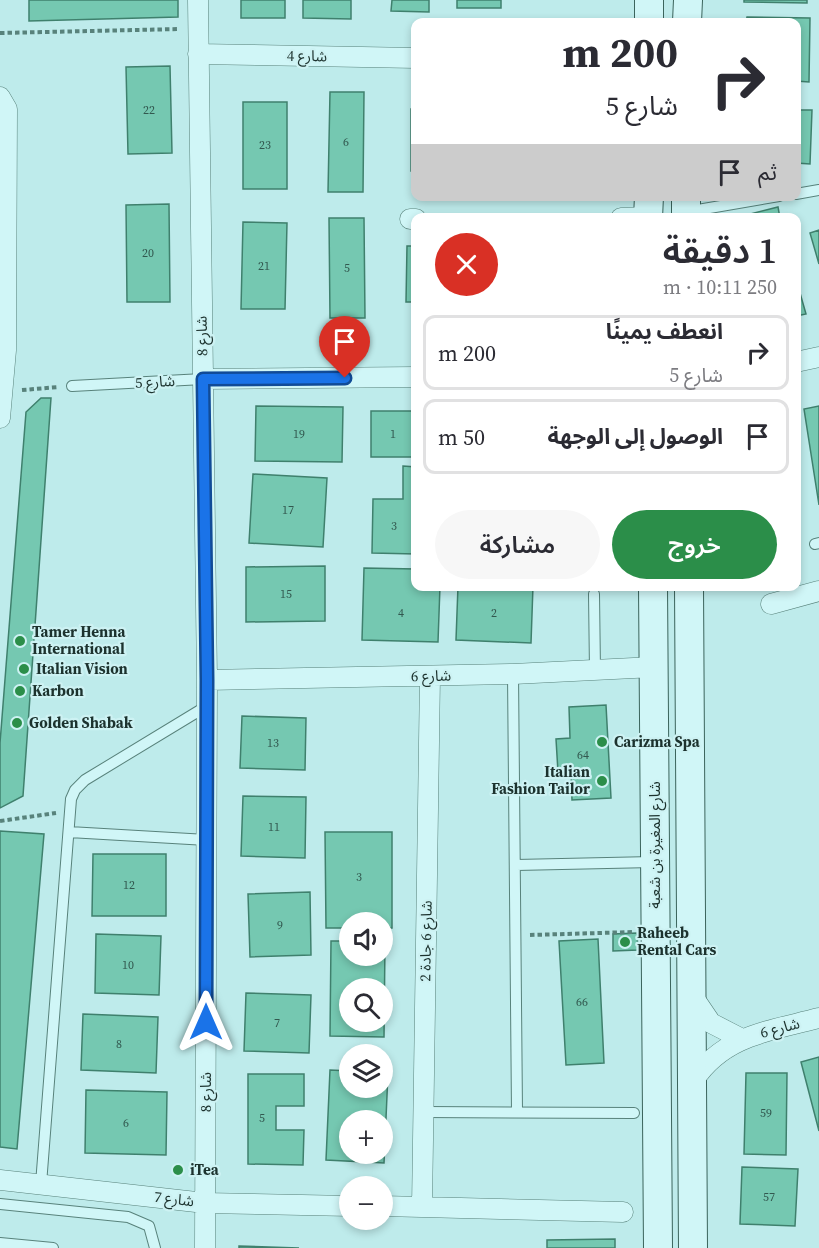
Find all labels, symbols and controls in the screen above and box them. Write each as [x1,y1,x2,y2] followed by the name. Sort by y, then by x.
[563,23,678,81] text: 200 m
[699,42,777,120] icon: right
[287,45,328,68] street label: شارع 4
[606,87,678,124] text: شارع 5
[143,102,155,118] house number: 22
[343,134,349,150] house number: 6
[259,137,271,153] house number: 23
[713,156,746,189] icon: arrive
[758,157,777,187] text: ثم
[663,226,777,275] text: 1 دقيقة
[435,233,498,296] button: close
[142,245,154,261] house number: 20
[258,258,270,274] house number: 21
[344,260,350,276] house number: 5
[663,273,777,301] text: 250 m · 10:11
[191,315,214,356] street label: شارع 8
[319,316,370,378] pin
[606,316,723,346] text: انعطف يمينًا
[328,325,361,358] icon: arrive
[741,336,774,369] icon: right
[438,338,496,368] text: 200 m
[669,361,723,389] text: شارع 5
[134,370,176,395] street label: شارع 5
[741,420,774,453] icon: arrive
[547,421,723,451] text: الوصول إلى الوجهة
[438,422,485,452] text: 50 m
[293,426,305,442] house number: 19
[390,426,396,442] house number: 1
[282,502,294,518] house number: 17
[435,510,600,579] button: مشاركة
[612,510,777,579] button: خروج
[391,518,397,534] house number: 3
[280,586,292,602] house number: 15
[398,605,404,621] house number: 4
[491,605,497,621] house number: 2
[32,621,126,659] place label: Tamer Henna International
[13,634,27,648] marker: Tamer Henna International
[36,658,128,679] place label: Italian Vision
[17,662,31,676] marker: Italian Vision
[411,665,452,688] street label: شارع 6
[32,680,84,701] place label: Karbon
[13,684,27,698] marker: Karbon
[29,712,133,733] place label: Golden Shabak
[10,716,24,730] marker: Golden Shabak
[614,731,701,752] place label: Carizma Spa
[267,735,279,751] house number: 13
[595,735,609,749] marker: Carizma Spa
[577,747,589,763] house number: 64
[491,761,590,799] place label: Italian Fashion Tailor
[595,774,609,788] marker: Italian Fashion Tailor
[644,781,667,909] street label: شارع المغيرة بن شعبة
[268,819,280,835] house number: 11
[356,869,362,885] house number: 3
[123,877,135,893] house number: 12
[414,900,439,982] street label: شارع 6 جادة 2
[339,912,393,1230] map controls
[339,912,393,966] button: sound
[277,917,283,933] house number: 9
[637,922,716,960] place label: Raheeb Rental Cars
[618,935,632,949] marker: Raheeb Rental Cars
[122,957,134,973] house number: 10
[339,978,393,1032] button: search
[174,990,238,1054] position arrow
[576,994,588,1010] house number: 66
[758,1012,803,1045] street label: شارع 6
[274,1015,280,1031] house number: 7
[116,1036,122,1052] house number: 8
[339,1044,393,1098] button: layers
[195,1072,218,1112] street label: شارع 8
[760,1105,772,1121] house number: 59
[259,1110,265,1126] house number: 5
[339,1110,393,1164] button: +
[123,1115,129,1131] house number: 6
[190,1159,220,1180] place label: iTea
[171,1163,185,1177] marker: iTea
[339,1176,393,1230] button: −
[153,1186,196,1213] street label: شارع 7
[763,1189,775,1205] house number: 57

